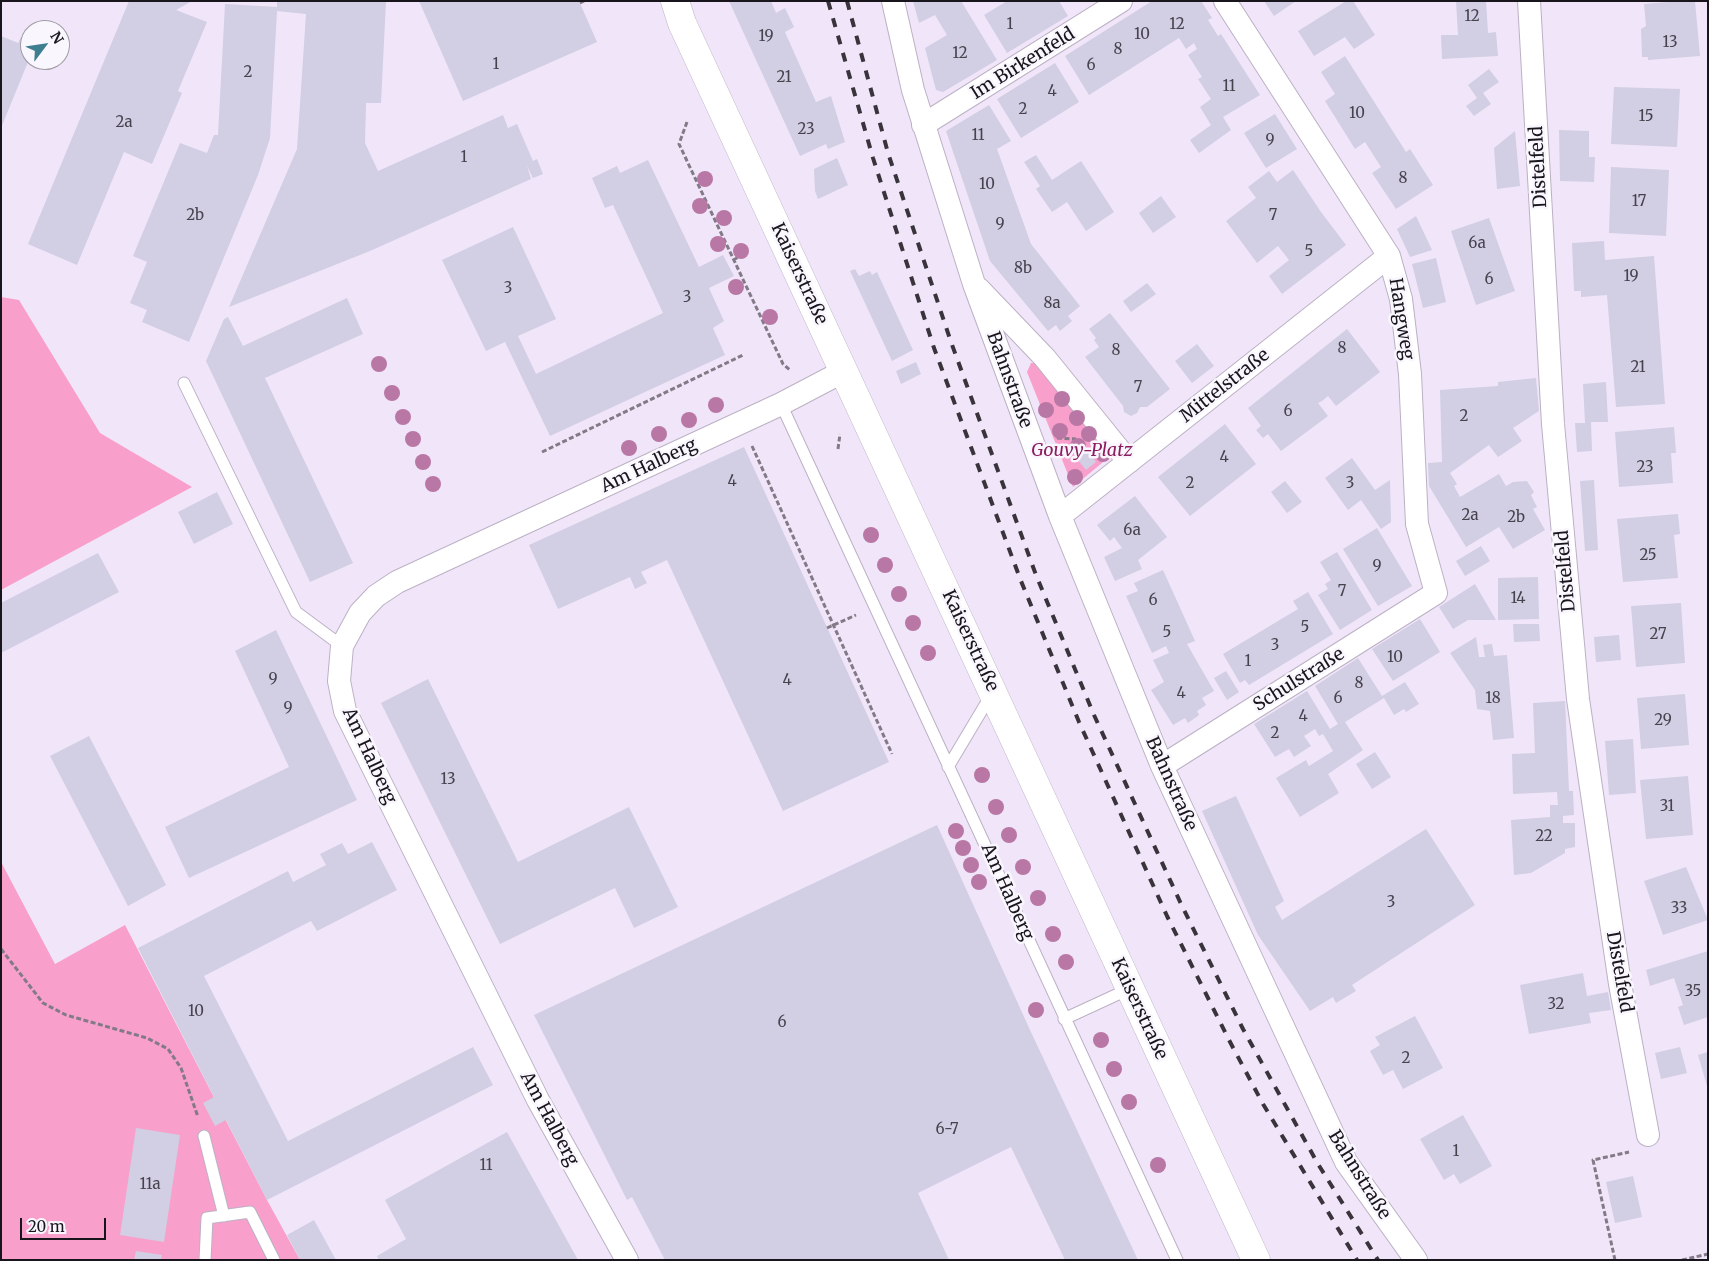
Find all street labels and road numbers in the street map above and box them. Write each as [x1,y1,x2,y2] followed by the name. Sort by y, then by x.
[967,23,1079,105] street label: Im Birkenfeld
[1526,125,1552,209] street label: Distelfeld
[766,220,832,328] street label: Kaiserstraße
[1384,277,1418,361] street label: Hangweg
[982,329,1036,431] street label: Bahnstraße
[1176,345,1274,427] street label: Mittelstraße
[598,434,700,498] street label: Am Halberg
[1552,529,1580,613] street label: Distelfeld
[937,587,1003,695] street label: Kaiserstraße
[1250,644,1348,716] street label: Schulstraße
[337,705,401,807] street label: Am Halberg
[1141,734,1201,834] street label: Bahnstraße
[976,840,1038,944] street label: Am Halberg
[1601,930,1637,1014] street label: Distelfeld
[1106,955,1172,1063] street label: Kaiserstraße
[515,1068,583,1170] street label: Am Halberg
[1323,1127,1395,1223] street label: Bahnstraße

